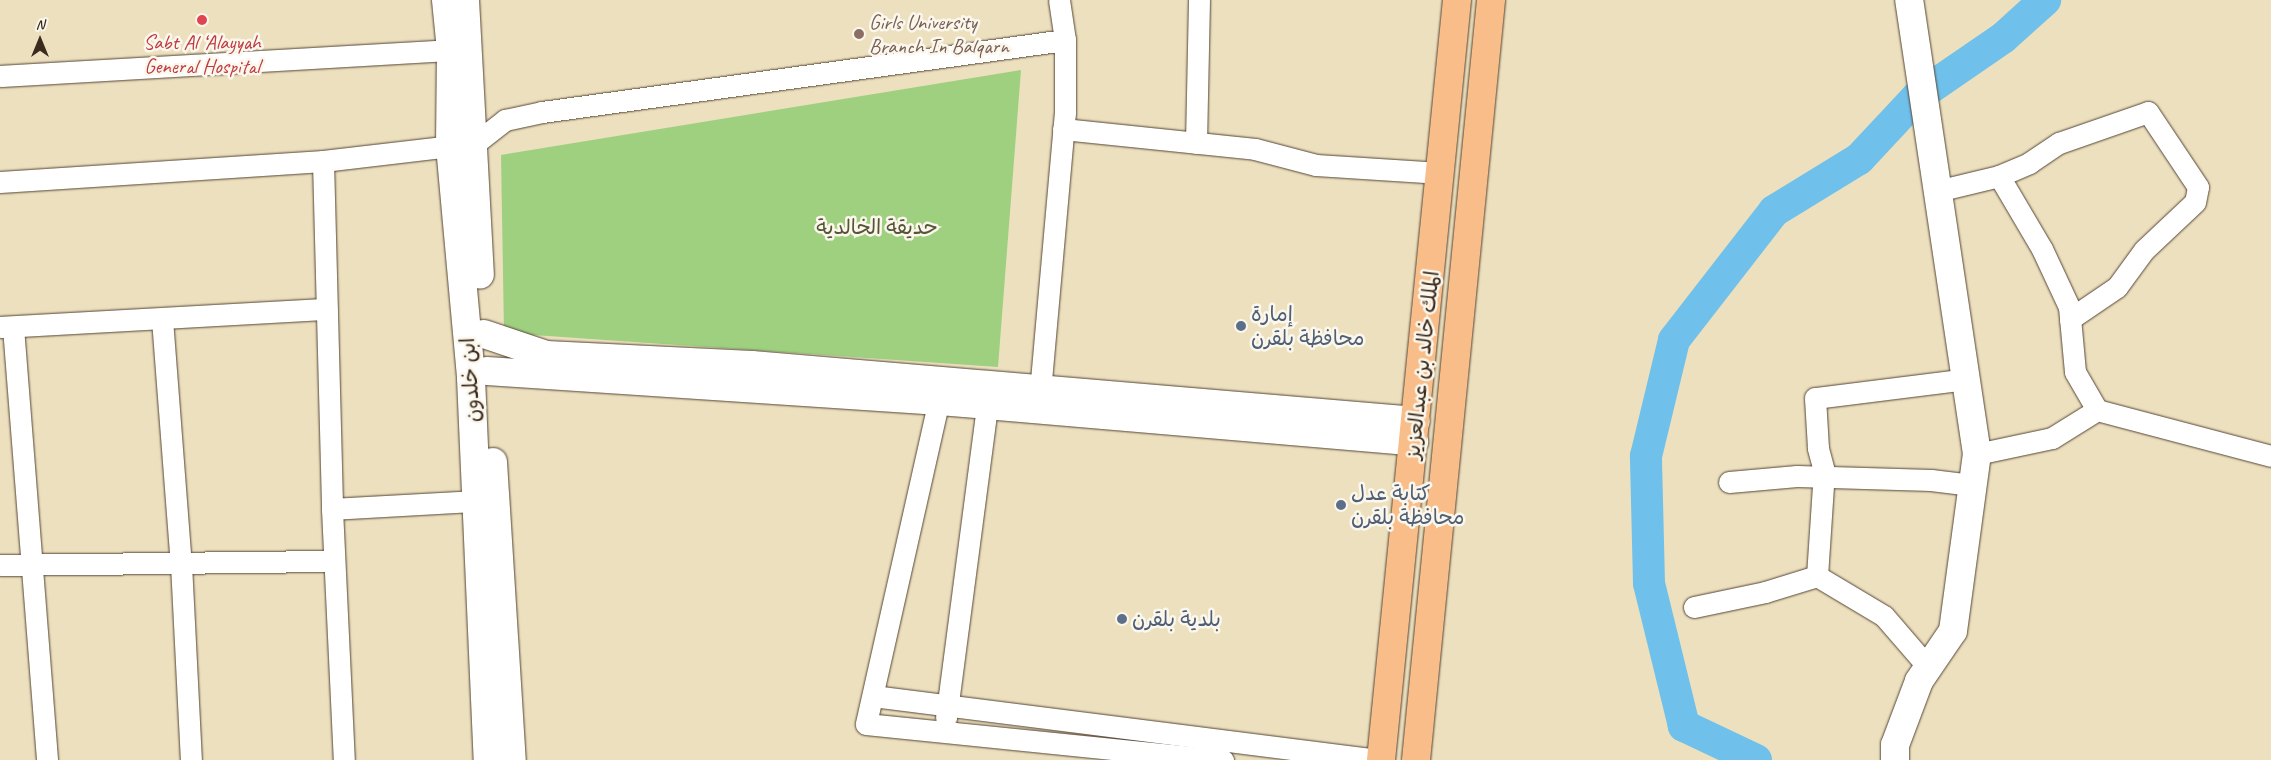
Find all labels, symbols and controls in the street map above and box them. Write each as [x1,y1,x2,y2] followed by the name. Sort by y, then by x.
[869,9,1008,59] place label: Girls University Branch In Balqarn
[195,13,209,27] marker: Sabt Al ‘Alayyah General Hospital
[15,15,65,65] north arrow
[36,16,44,33] text: N
[853,28,865,40] marker: Girls University Branch In Balqarn
[143,29,261,79] place label: Sabt Al ‘Alayyah General Hospital
[816,214,938,240] park label: حديقة الخالدية
[1400,269,1444,461] street label: الملك خالد بن عبدالعزيز
[1251,301,1364,351] place label: إمارة محافظة بلقرن
[1235,320,1247,332] marker: إمارة محافظة بلقرن
[454,337,486,423] street label: ابن خلدون
[1351,480,1464,530] place label: كتابة عدل محافظة بلقرن
[1335,499,1347,511] marker: كتابة عدل محافظة بلقرن
[1132,606,1221,632] place label: بلدية بلقرن
[1116,613,1128,625] marker: بلدية بلقرن

